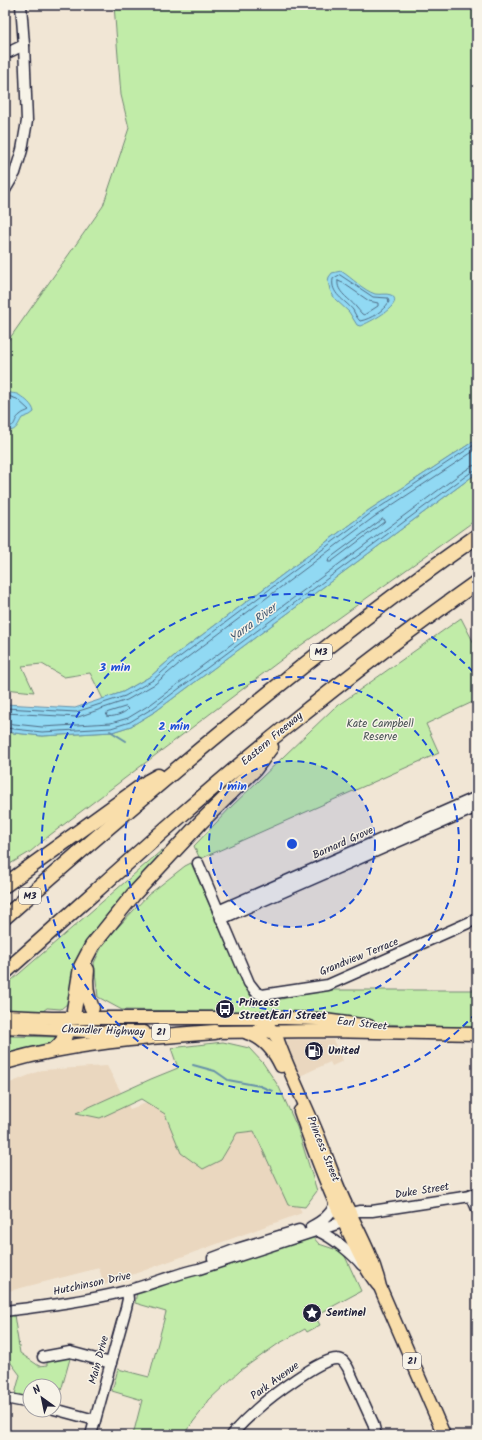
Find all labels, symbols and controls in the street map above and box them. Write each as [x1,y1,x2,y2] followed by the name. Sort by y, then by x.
[225,597,283,647] water label: Yarra River
[310,644,332,660] road number: M3
[99,658,131,677] text: 3 min
[237,707,308,770] street label: Eastern Freeway
[346,715,414,746] park label: Kate Campbell Reserve
[158,717,190,736] text: 2 min
[219,777,247,796] text: 1 min
[310,821,377,865] street label: Barnard Grove
[285,837,299,851] centre of rings
[19,888,41,904] road number: M3
[317,933,401,981] street label: Grandview Terrace
[239,994,327,1025] place label: Princess Street/Earl Street
[214,998,236,1020] bus stop icon: Princess Street/Earl Street
[336,1012,389,1036] street label: Earl Street
[61,1021,146,1041] street label: Chandler Highway
[152,1024,170,1040] road number: 21
[303,1040,325,1062] fuel station icon: United
[328,1042,361,1060] place label: United
[302,1113,345,1185] street label: Princess Street
[394,1178,451,1204] street label: Duke Street
[51,1267,133,1301] street label: Hutchinson Drive
[301,1302,323,1324] place icon: Sentinel
[326,1304,366,1322] place label: Sentinel
[84,1334,114,1386] street label: Main Drive
[403,1353,421,1369] road number: 21
[247,1357,303,1405] street label: Park Avenue
[22,1378,62,1418] north arrow
[29,1381,45,1400] text: N

